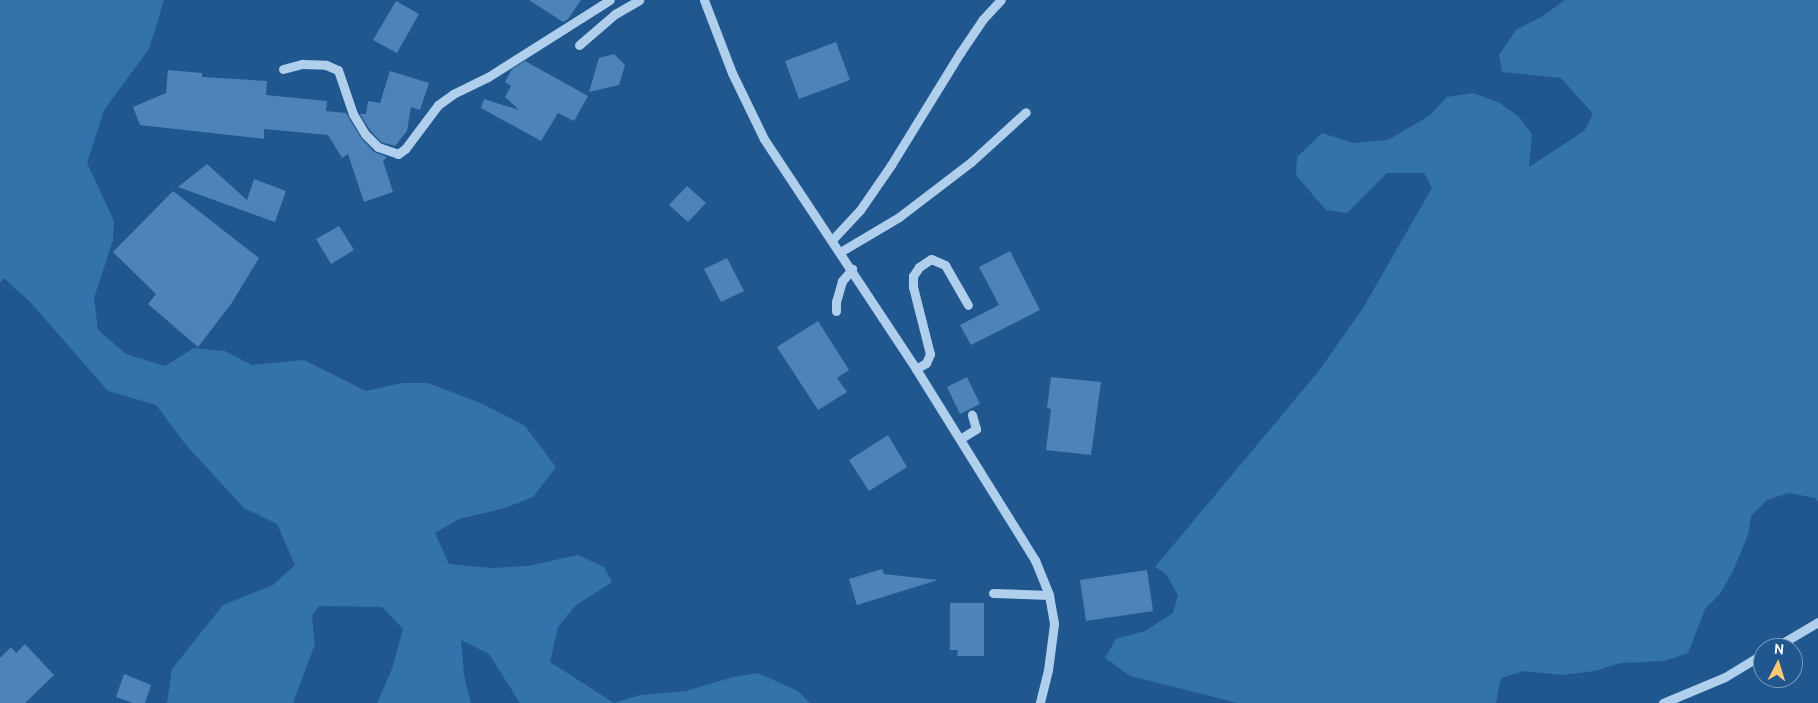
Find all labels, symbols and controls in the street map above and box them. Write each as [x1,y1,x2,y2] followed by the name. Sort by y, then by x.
[1753,638,1803,688] north arrow
[1774,640,1785,658] text: N

